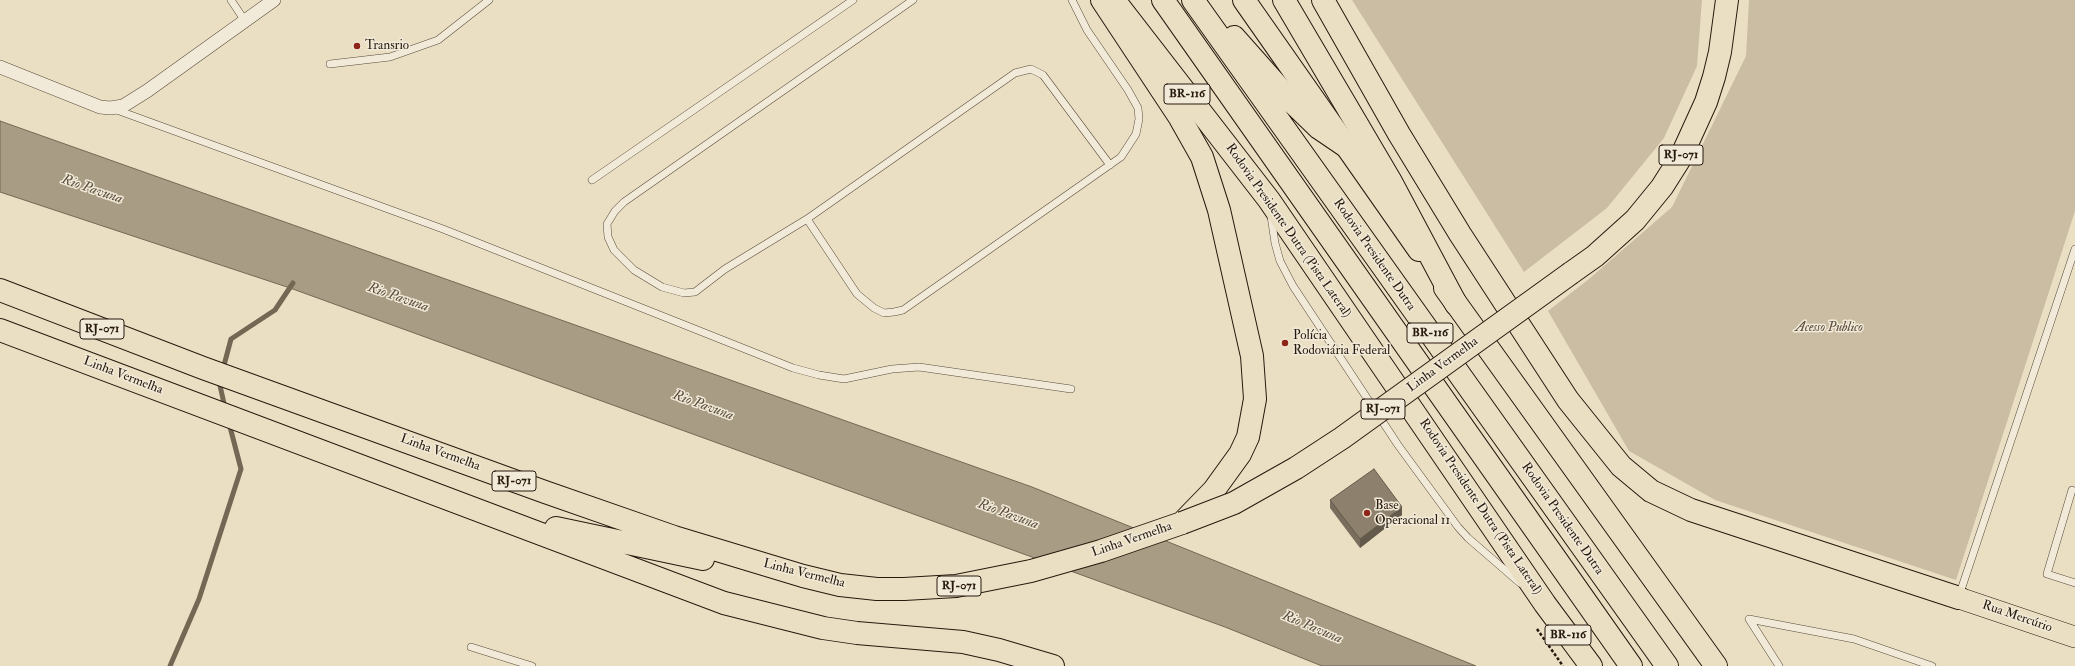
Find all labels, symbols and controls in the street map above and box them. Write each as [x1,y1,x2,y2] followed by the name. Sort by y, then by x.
[365,38,409,54] place label: Transrio
[352,41,362,51] marker: Transrio
[1164,84,1210,104] road number: BR-116
[1222,141,1354,321] street label: Rodovia Presidente Dutra (Pista Lateral)
[1659,145,1703,165] road number: RJ-071
[59,172,125,208] water label: Rio Pavuna
[1329,196,1419,314] street label: Rodovia Presidente Dutra
[365,280,431,316] water label: Rio Pavuna
[80,319,124,339] road number: RJ-071
[1795,320,1863,336] park label: Acesso Publico
[1407,323,1453,343] road number: BR-116
[1293,328,1390,359] place label: Polícia Rodoviária Federal
[1404,334,1482,396] street label: Linha Vermelha
[1280,338,1290,348] marker: Polícia Rodoviária Federal
[81,354,165,398] street label: Linha Vermelha
[670,387,736,425] water label: Rio Pavuna
[1361,399,1405,419] road number: RJ-071
[1415,416,1545,598] street label: Rodovia Presidente Dutra (Pista Lateral)
[398,431,482,475] street label: Linha Vermelha
[1517,460,1607,578] street label: Rodovia Presidente Dutra
[492,471,536,491] road number: RJ-071
[975,496,1041,534] water label: Rio Pavuna
[1375,498,1450,529] place label: Base Operacional 11
[1362,508,1372,518] marker: Base Operacional 11
[1090,519,1174,561] street label: Linha Vermelha
[761,556,847,592] street label: Linha Vermelha
[937,576,981,596] road number: RJ-071
[1980,598,2054,636] street label: Rua Mercúrio
[1280,608,1344,648] water label: Rio Pavuna
[1545,625,1591,645] road number: BR-116

